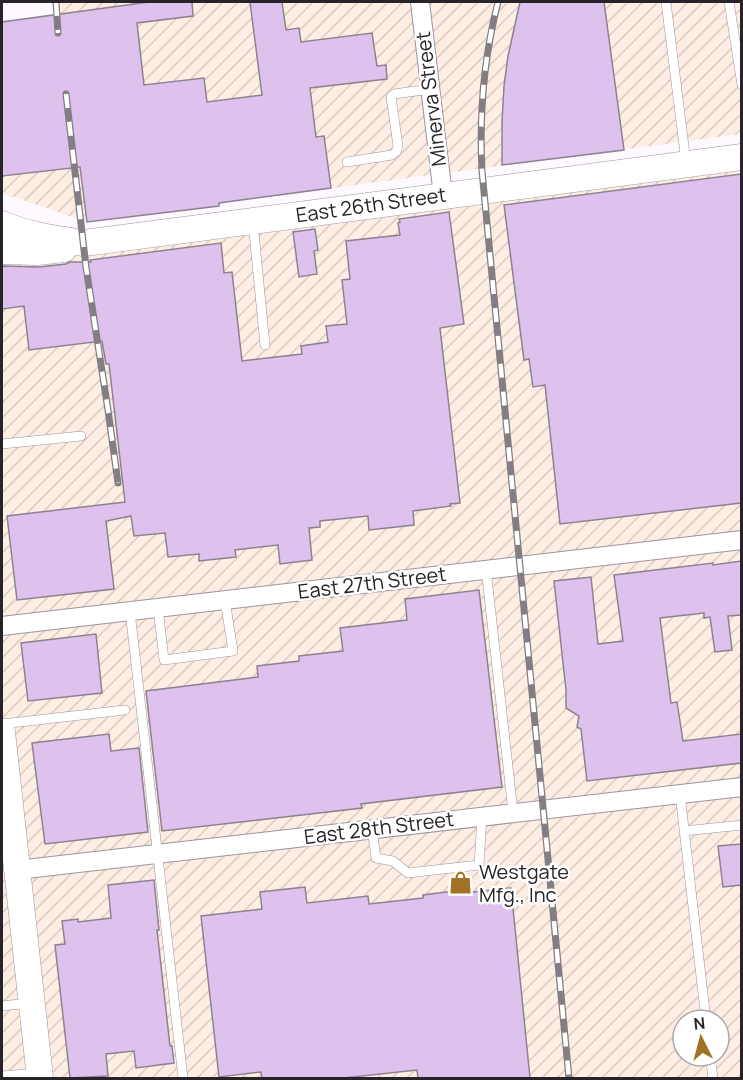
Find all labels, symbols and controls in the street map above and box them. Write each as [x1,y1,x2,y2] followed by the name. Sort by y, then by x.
[409,30,452,168] street label: Minerva Street
[294,181,448,228] street label: East 26th Street
[296,560,448,605] street label: East 27th Street
[303,805,455,850] street label: East 28th Street
[479,858,569,908] place label: Westgate Mfg., Inc
[448,870,474,896] shop icon: Westgate Mfg., Inc
[671,1008,731,1068] north arrow
[693,1012,706,1035] text: N

